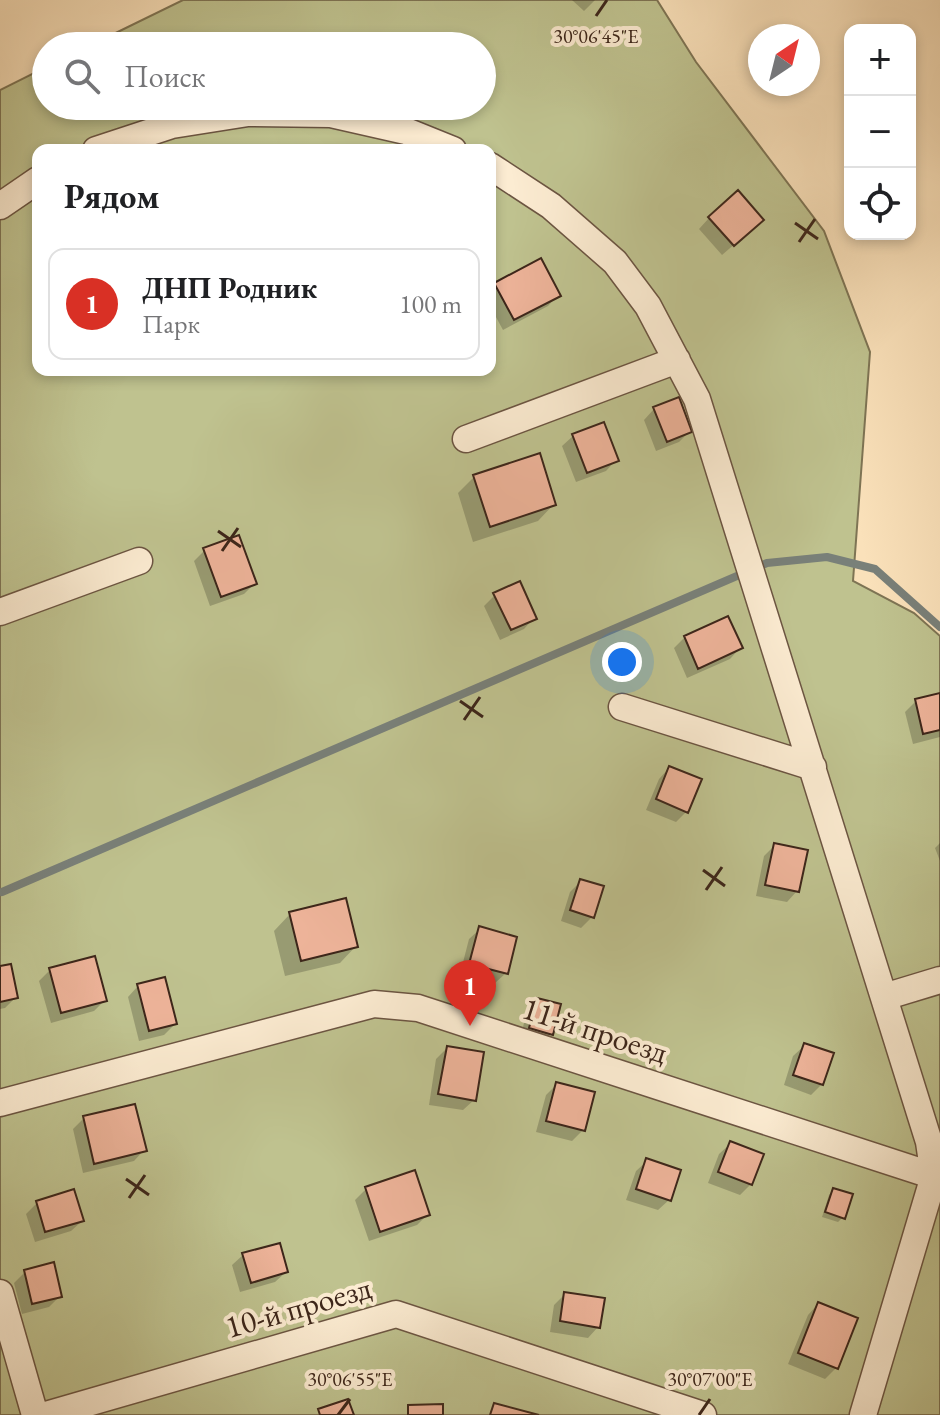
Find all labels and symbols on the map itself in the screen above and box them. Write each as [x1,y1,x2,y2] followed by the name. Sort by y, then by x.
[553,23,639,49] text: 30°06'45"E
[748,24,820,96] north arrow
[602,642,642,682] your location
[444,960,496,1026] pin: 1
[517,987,673,1073] street label: 11-й проезд
[220,1266,376,1348] street label: 10-й проезд
[307,1366,393,1392] text: 30°06'55"E
[667,1366,753,1392] text: 30°07'00"E

